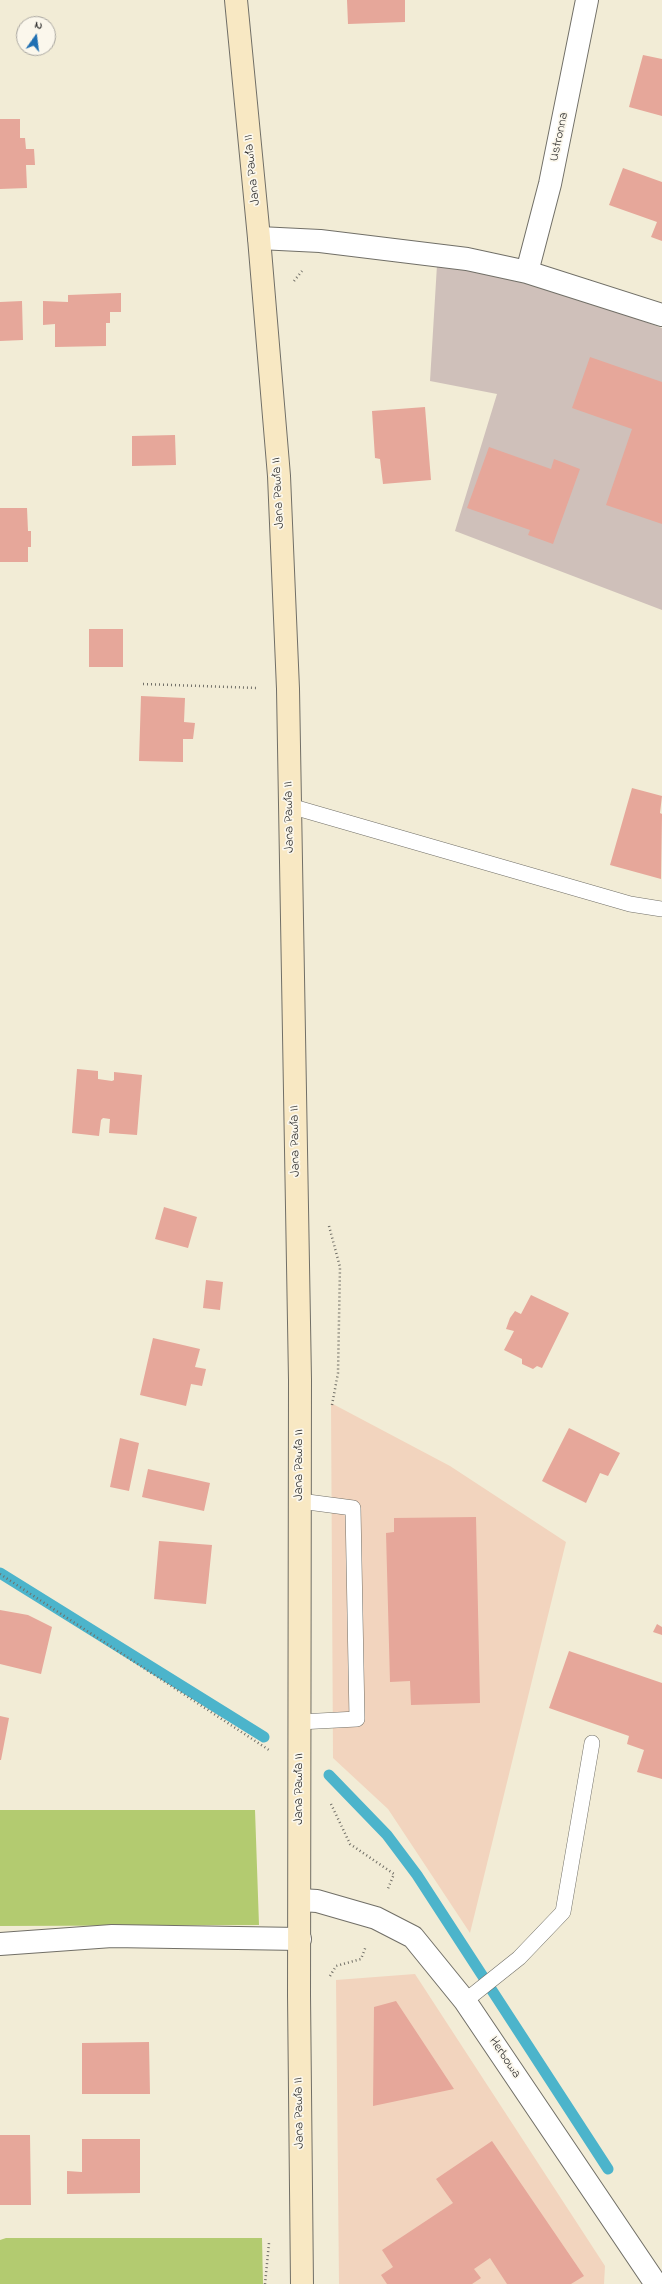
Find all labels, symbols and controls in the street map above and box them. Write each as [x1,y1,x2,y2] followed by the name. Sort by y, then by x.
[16,16,56,56] north arrow
[33,17,44,34] text: N
[547,111,573,163] street label: Ustronna
[242,134,264,206] street label: Jana Pawła II
[269,457,289,529] street label: Jana Pawła II
[282,781,298,853] street label: Jana Pawła II
[288,1105,304,1177] street label: Jana Pawła II
[292,1429,308,1501] street label: Jana Pawła II
[292,1753,308,1825] street label: Jana Pawła II
[485,2034,523,2082] street label: Herbowa
[292,2077,308,2149] street label: Jana Pawła II

